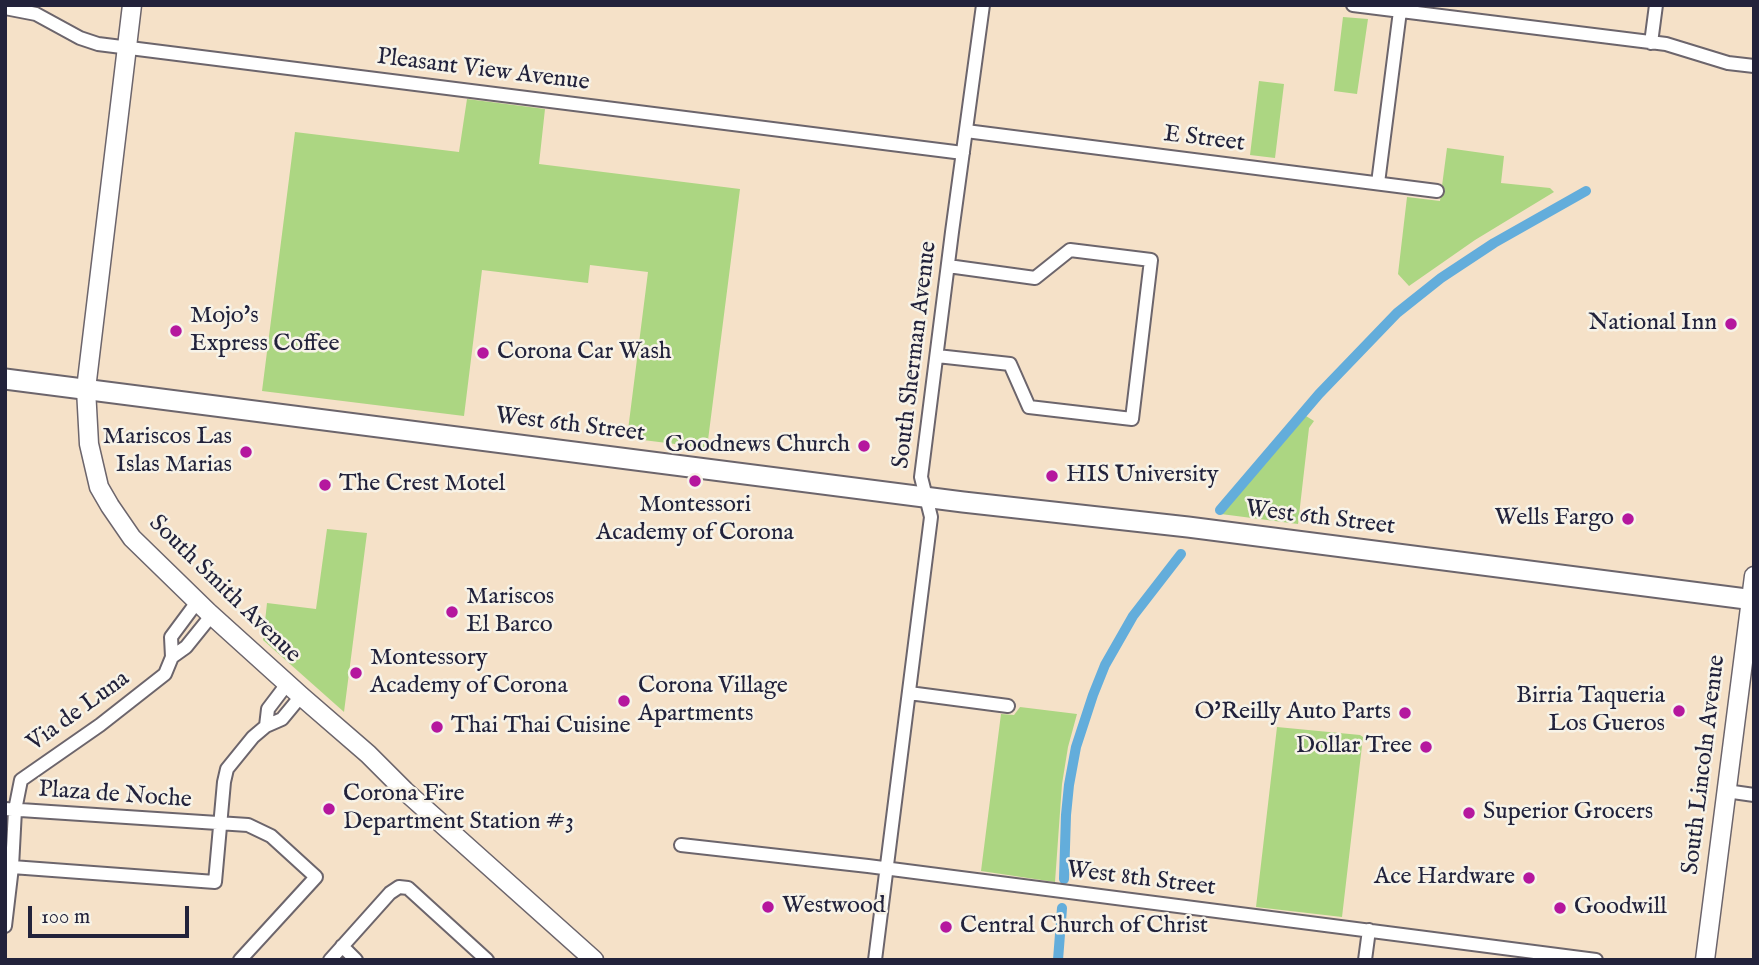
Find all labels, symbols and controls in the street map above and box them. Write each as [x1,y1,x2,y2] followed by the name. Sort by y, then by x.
[375,44,591,98] street label: Pleasant View Avenue
[1162,121,1246,159] street label: E Street
[888,240,944,470] street label: South Sherman Avenue
[190,303,340,359] place label: Mojo's Express Coffee
[1588,310,1717,338] place label: National Inn
[1723,316,1739,332] marker: National Inn
[168,323,184,339] marker: Mojo's Express Coffee
[497,339,672,367] place label: Corona Car Wash
[475,345,491,361] marker: Corona Car Wash
[494,403,646,449] street label: West 6th Street
[103,424,232,480] place label: Mariscos Las Islas Marias
[665,432,850,460] place label: Goodnews Church
[856,438,872,454] marker: Goodnews Church
[238,444,254,460] marker: Mariscos Las Islas Marias
[1066,462,1218,490] place label: HIS University
[1044,468,1060,484] marker: HIS University
[339,471,505,499] place label: The Crest Motel
[687,473,703,489] marker: Montessori Academy of Corona
[317,477,333,493] marker: The Crest Motel
[596,492,794,548] place label: Montessori Academy of Corona
[1244,496,1396,542] street label: West 6th Street
[1495,505,1614,533] place label: Wells Fargo
[142,510,306,670] street label: South Smith Avenue
[1620,511,1636,527] marker: Wells Fargo
[466,584,554,640] place label: Mariscos El Barco
[444,604,460,620] marker: Mariscos El Barco
[370,645,568,701] place label: Montessory Academy of Corona
[1677,653,1733,877] street label: South Lincoln Avenue
[22,665,136,759] street label: Via de Luna
[348,665,364,681] marker: Montessory Academy of Corona
[638,673,788,729] place label: Corona Village Apartments
[1516,683,1665,739] place label: Birria Taqueria Los Gueros
[616,693,632,709] marker: Corona Village Apartments
[1194,699,1391,727] place label: O'Reilly Auto Parts
[1671,703,1687,719] marker: Birria Taqueria Los Gueros
[1397,705,1413,721] marker: O'Reilly Auto Parts
[451,713,630,741] place label: Thai Thai Cuisine
[429,719,445,735] marker: Thai Thai Cuisine
[1296,733,1412,761] place label: Dollar Tree
[1418,739,1434,755] marker: Dollar Tree
[37,776,193,816] street label: Plaza de Noche
[343,781,574,837] place label: Corona Fire Department Station #3
[1483,799,1653,827] place label: Superior Grocers
[321,801,337,817] marker: Corona Fire Department Station #3
[1461,805,1477,821] marker: Superior Grocers
[1065,857,1217,903] street label: West 8th Street
[1374,864,1515,892] place label: Ace Hardware
[1521,870,1537,886] marker: Ace Hardware
[32,892,192,936] scale bar
[782,893,886,921] place label: Westwood
[1574,894,1667,922] place label: Goodwill
[760,899,776,915] marker: Westwood
[1552,900,1568,916] marker: Goodwill
[41,904,90,931] text: 100 m
[960,913,1208,941] place label: Central Church of Christ
[938,919,954,935] marker: Central Church of Christ

